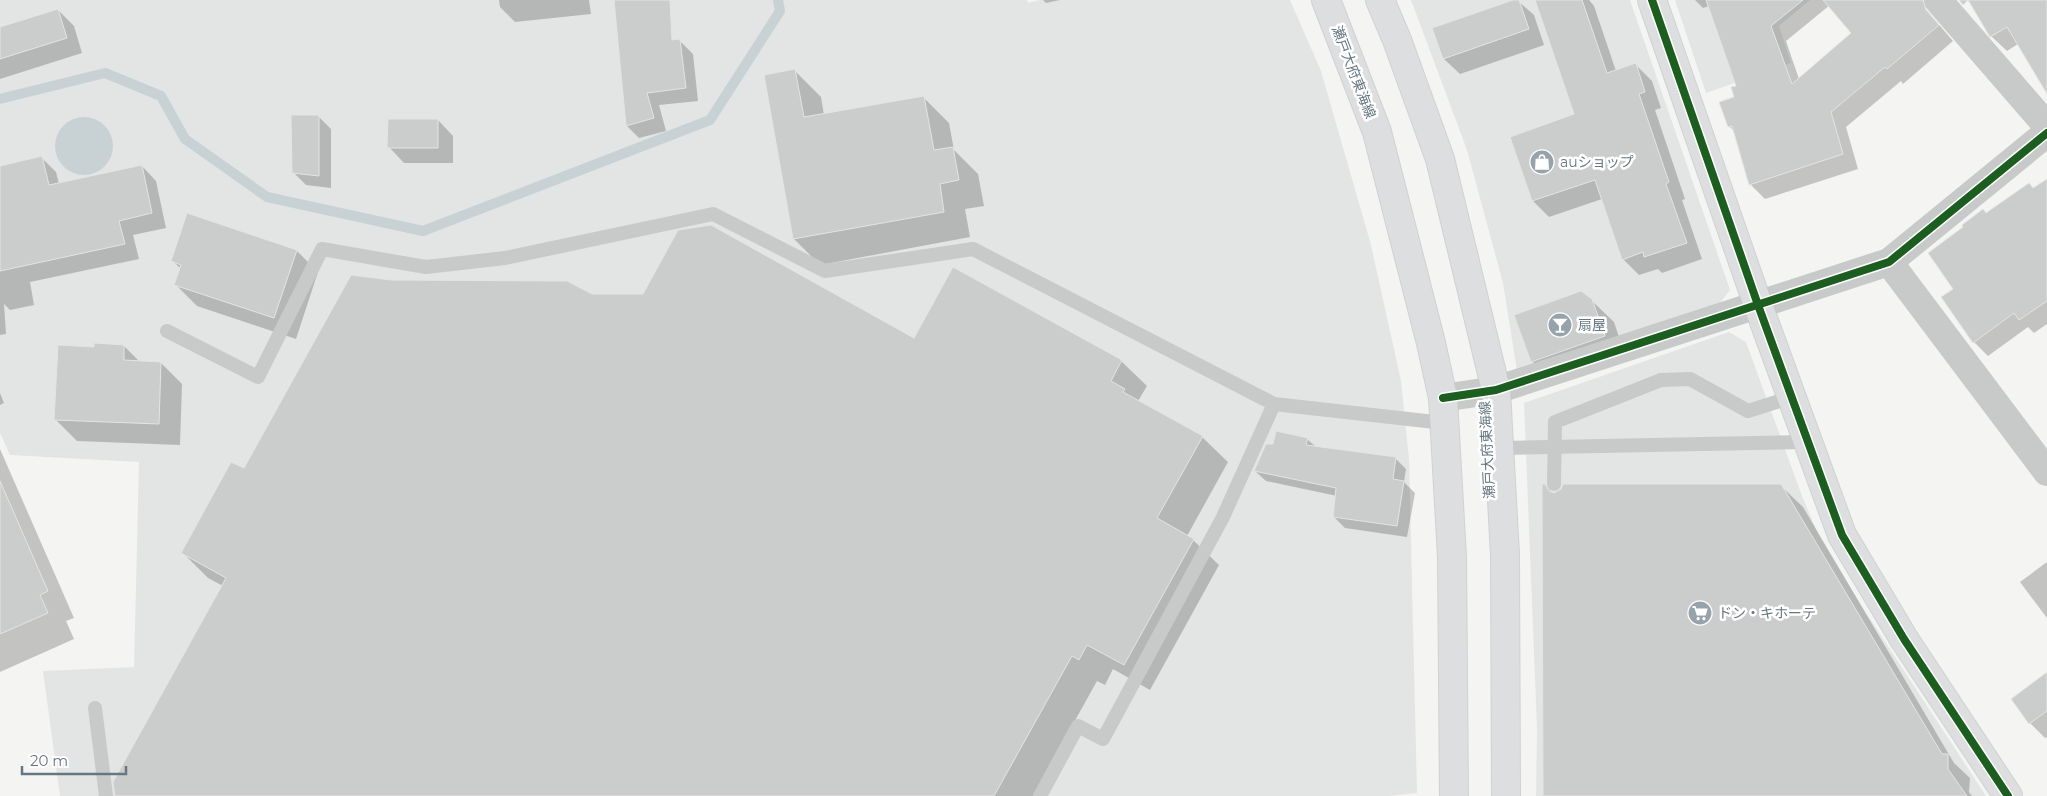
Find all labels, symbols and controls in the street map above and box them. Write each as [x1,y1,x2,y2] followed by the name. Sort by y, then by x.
[1328,23,1380,121] street label: 瀬戸大府東海線
[1529,149,1555,175] shop icon: auショップ
[1560,153,1634,171] place label: auショップ
[1547,312,1573,338] bar icon: 扇屋
[1578,316,1606,334] place label: 扇屋
[1475,401,1499,499] street label: 瀬戸大府東海線
[1687,600,1713,626] supermarket icon: ドン・キホーテ
[1718,604,1816,622] place label: ドン・キホーテ
[22,744,126,776] scale bar
[30,751,68,770] text: 20 m

